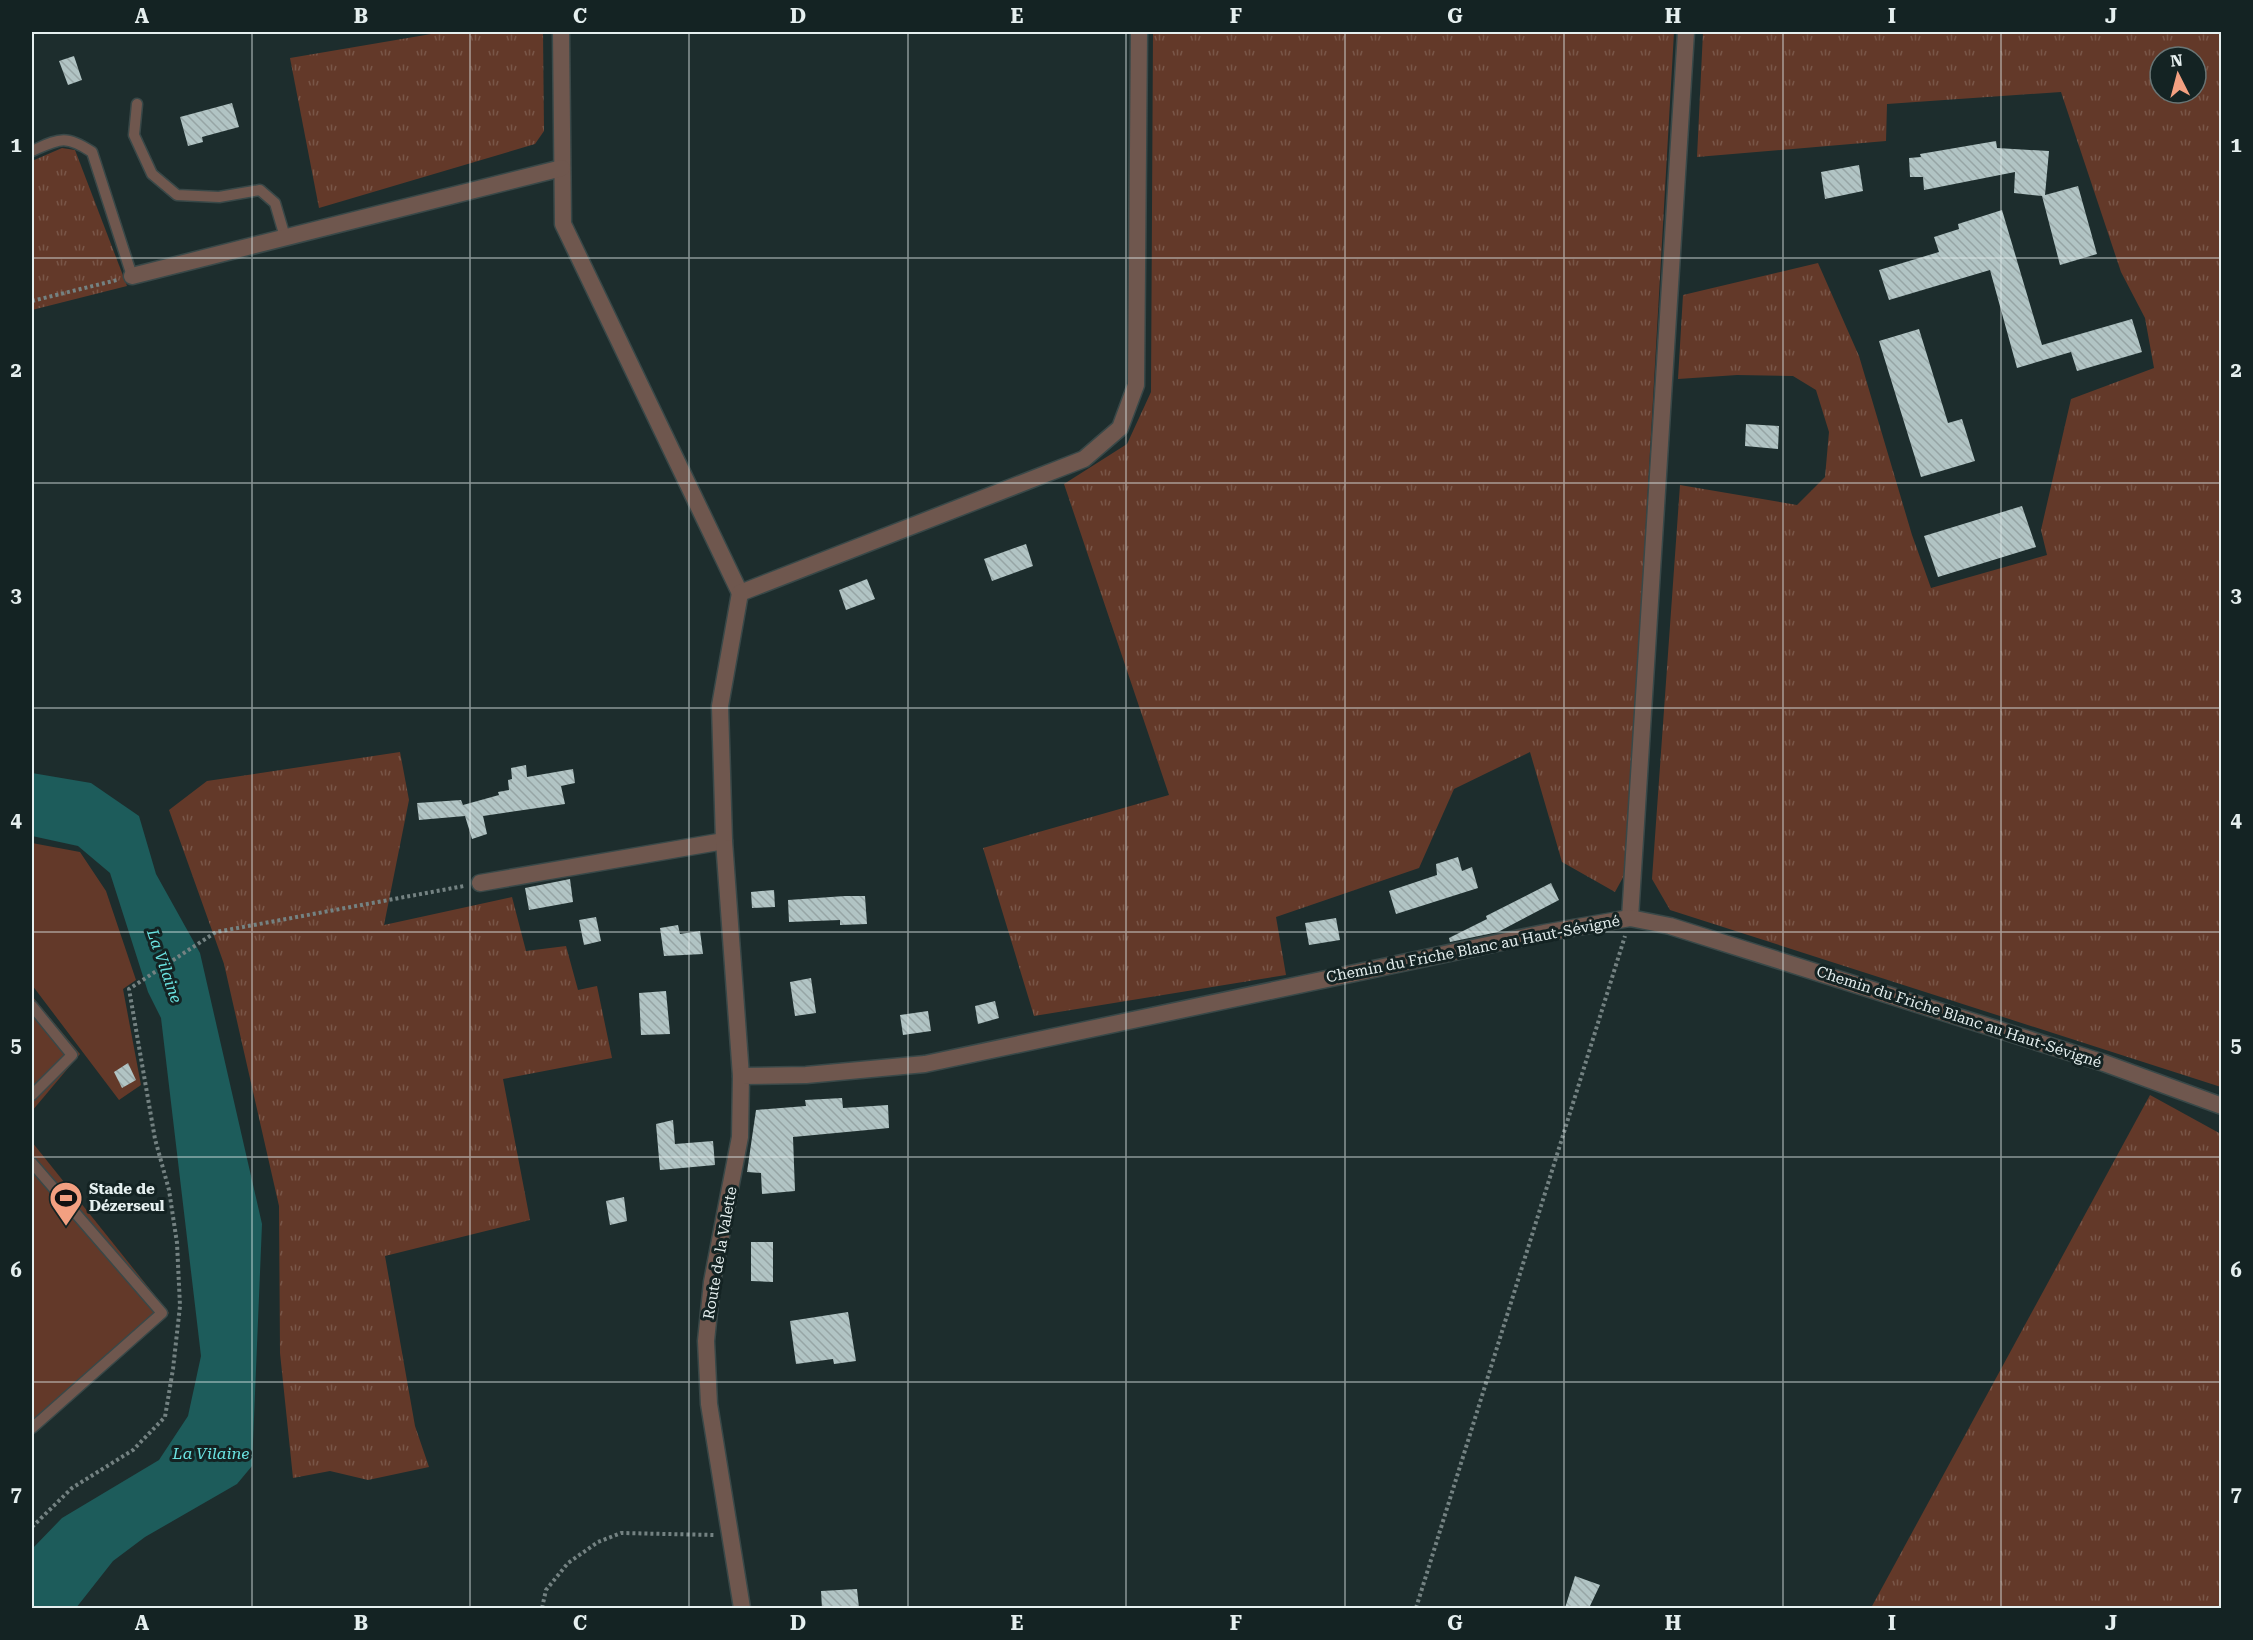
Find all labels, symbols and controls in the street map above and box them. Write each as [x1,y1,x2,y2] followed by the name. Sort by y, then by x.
[135,4,150,28] text: A
[354,4,368,28] text: B
[573,4,587,28] text: C
[790,4,806,28] text: D
[1011,4,1024,28] text: E
[1230,4,1242,28] text: F
[1447,4,1463,28] text: G
[1665,4,1681,28] text: H
[1888,4,1896,28] text: I
[2105,4,2117,28] text: J
[2148,45,2208,105] north arrow
[2169,50,2184,71] text: N
[10,133,22,157] text: 1
[2230,133,2242,157] text: 1
[10,358,22,382] text: 2
[2230,358,2242,382] text: 2
[10,583,22,607] text: 3
[2230,583,2242,607] text: 3
[10,808,22,832] text: 4
[2230,808,2242,832] text: 4
[1325,912,1621,986] street label: Chemin du Friche Blanc au Haut-Sévigné
[143,926,186,1006] water label: La Vilaine
[1814,962,2104,1072] street label: Chemin du Friche Blanc au Haut-Sévigné
[10,1033,22,1057] text: 5
[2230,1033,2242,1057] text: 5
[48,1180,84,1227] sports icon: Stade de Dézerseul
[89,1180,165,1215] place label: Stade de Dézerseul
[699,1185,741,1321] street label: Route de la Valette
[10,1258,22,1282] text: 6
[2230,1258,2242,1282] text: 6
[172,1444,249,1463] water label: La Vilaine
[10,1482,22,1506] text: 7
[2230,1482,2242,1506] text: 7
[135,1611,150,1635] text: A
[354,1611,368,1635] text: B
[573,1611,587,1635] text: C
[790,1611,806,1635] text: D
[1011,1611,1024,1635] text: E
[1230,1611,1242,1635] text: F
[1447,1611,1463,1635] text: G
[1665,1611,1681,1635] text: H
[1888,1611,1896,1635] text: I
[2105,1611,2117,1635] text: J

